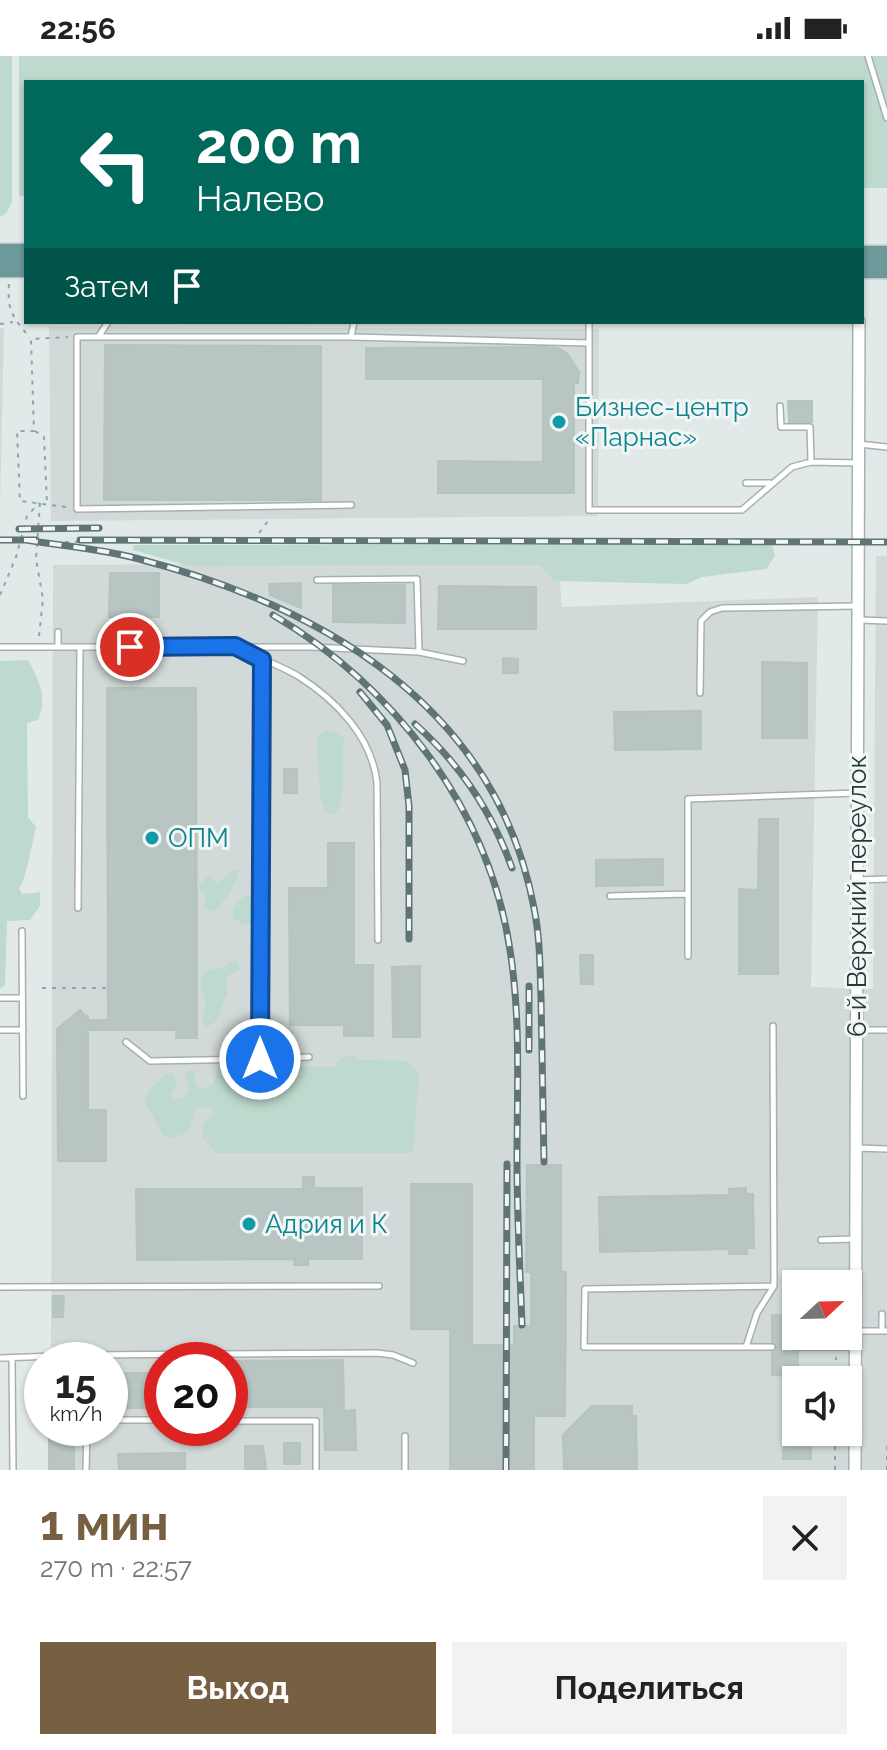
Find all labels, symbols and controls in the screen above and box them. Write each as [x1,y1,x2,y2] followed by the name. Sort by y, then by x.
[40,11,116,46] text: 22:56
[196,110,362,176] text: 200 m
[64,112,168,216] icon: left
[196,177,324,219] text: Налево
[165,264,209,308] icon: arrive
[64,269,149,304] text: Затем
[575,392,749,452] place label: Бизнес-центр «Парнас»
[550,413,568,431] marker: Бизнес-центр «Парнас»
[96,613,164,681] pin
[108,625,152,669] icon: arrive
[842,755,872,1037] street label: 6-й Верхний переулок
[168,823,229,853] place label: ОПМ
[143,829,161,847] marker: ОПМ
[218,1017,302,1101] position arrow
[265,1209,388,1239] place label: Адрия и К
[240,1215,258,1233] marker: Адрия и К
[782,1270,862,1350] north arrow
[782,1270,862,1446] map controls
[144,1342,248,1446] speed limit sign: 20
[55,1360,97,1407] text: 15
[782,1366,862,1446] button: sound
[50,1402,102,1426] text: km/h
[40,1495,169,1551] text: 1 мин
[763,1496,847,1580] button: close
[40,1553,192,1583] text: 270 m · 22:57
[40,1642,436,1734] button: Выход
[452,1642,847,1734] button: Поделиться

